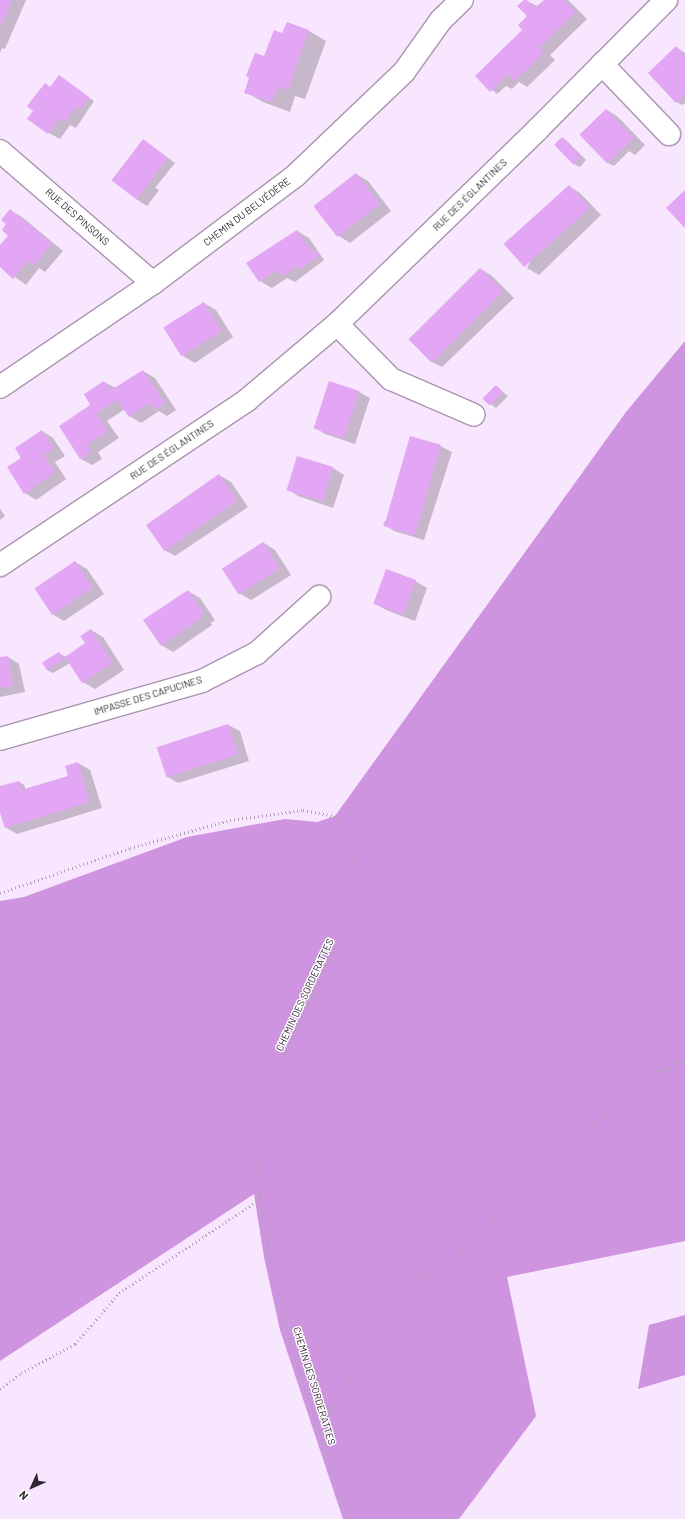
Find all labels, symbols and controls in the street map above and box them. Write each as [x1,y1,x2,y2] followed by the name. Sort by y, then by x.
[430,156,510,234] street label: RUE DES ÉGLANTINES
[201,175,293,249] street label: CHEMIN DU BELVÉDÈRE
[43,186,111,248] street label: RUE DES PINSONS
[128,417,216,483] street label: RUE DES ÉGLANTINES
[92,674,204,718] street label: IMPASSE DES CAPUCINES
[274,937,336,1053] street label: CHEMIN DES SORDERATTES
[290,1326,338,1446] street label: CHEMIN DES SORDERATTES
[12,1467,52,1507] north arrow
[16,1489,30,1503] text: N

